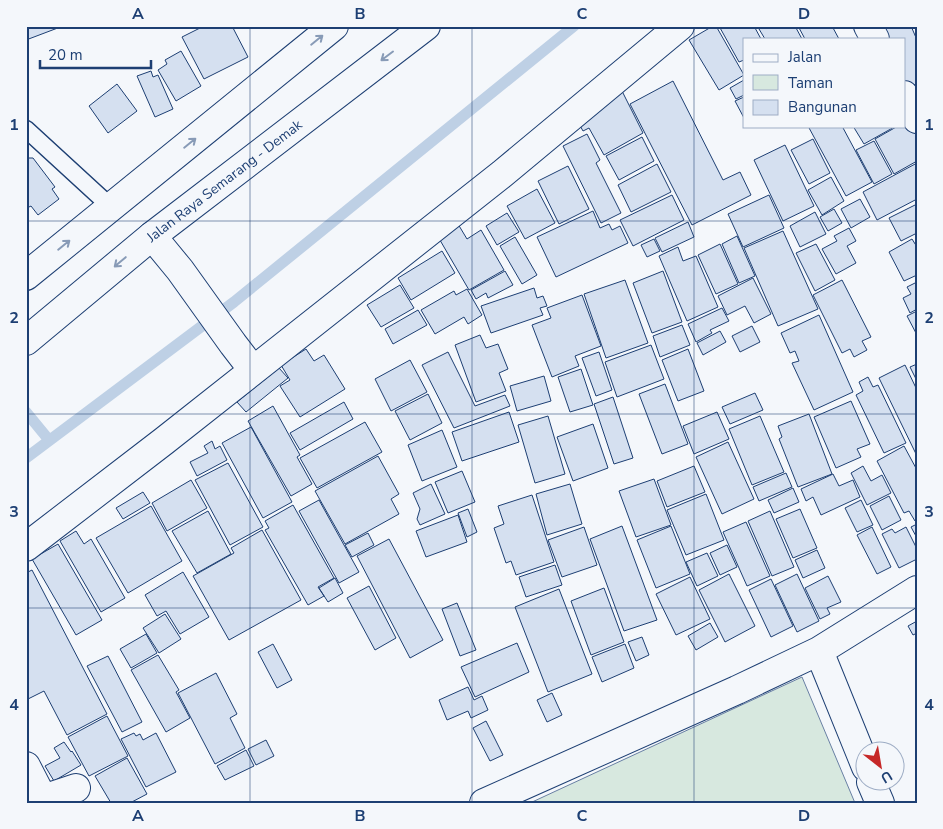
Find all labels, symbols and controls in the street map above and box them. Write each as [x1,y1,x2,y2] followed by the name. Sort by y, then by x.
[132,3,144,25] text: A
[354,3,366,25] text: B
[577,3,588,25] text: C
[798,3,810,25] text: D
[310,35,323,46] one-way arrow
[40,38,151,70] scale bar
[743,38,906,128] legend
[48,45,83,65] text: 20 m
[787,47,822,67] text: Jalan
[380,51,394,61] one-way arrow
[788,73,833,93] text: Taman
[788,97,857,117] text: Bangunan
[9,114,19,136] text: 1
[142,114,307,247] street label: Jalan Raya Semarang - Demak
[924,114,934,136] text: 1
[184,137,197,148] one-way arrow
[57,239,70,250] one-way arrow
[114,257,127,268] one-way arrow
[9,307,19,329] text: 2
[924,307,934,329] text: 2
[9,501,19,523] text: 3
[924,501,934,523] text: 3
[9,694,19,716] text: 4
[924,694,934,716] text: 4
[856,742,906,792] north arrow
[877,766,896,788] text: U
[132,805,144,827] text: A
[354,805,366,827] text: B
[577,805,588,827] text: C
[798,805,810,827] text: D

